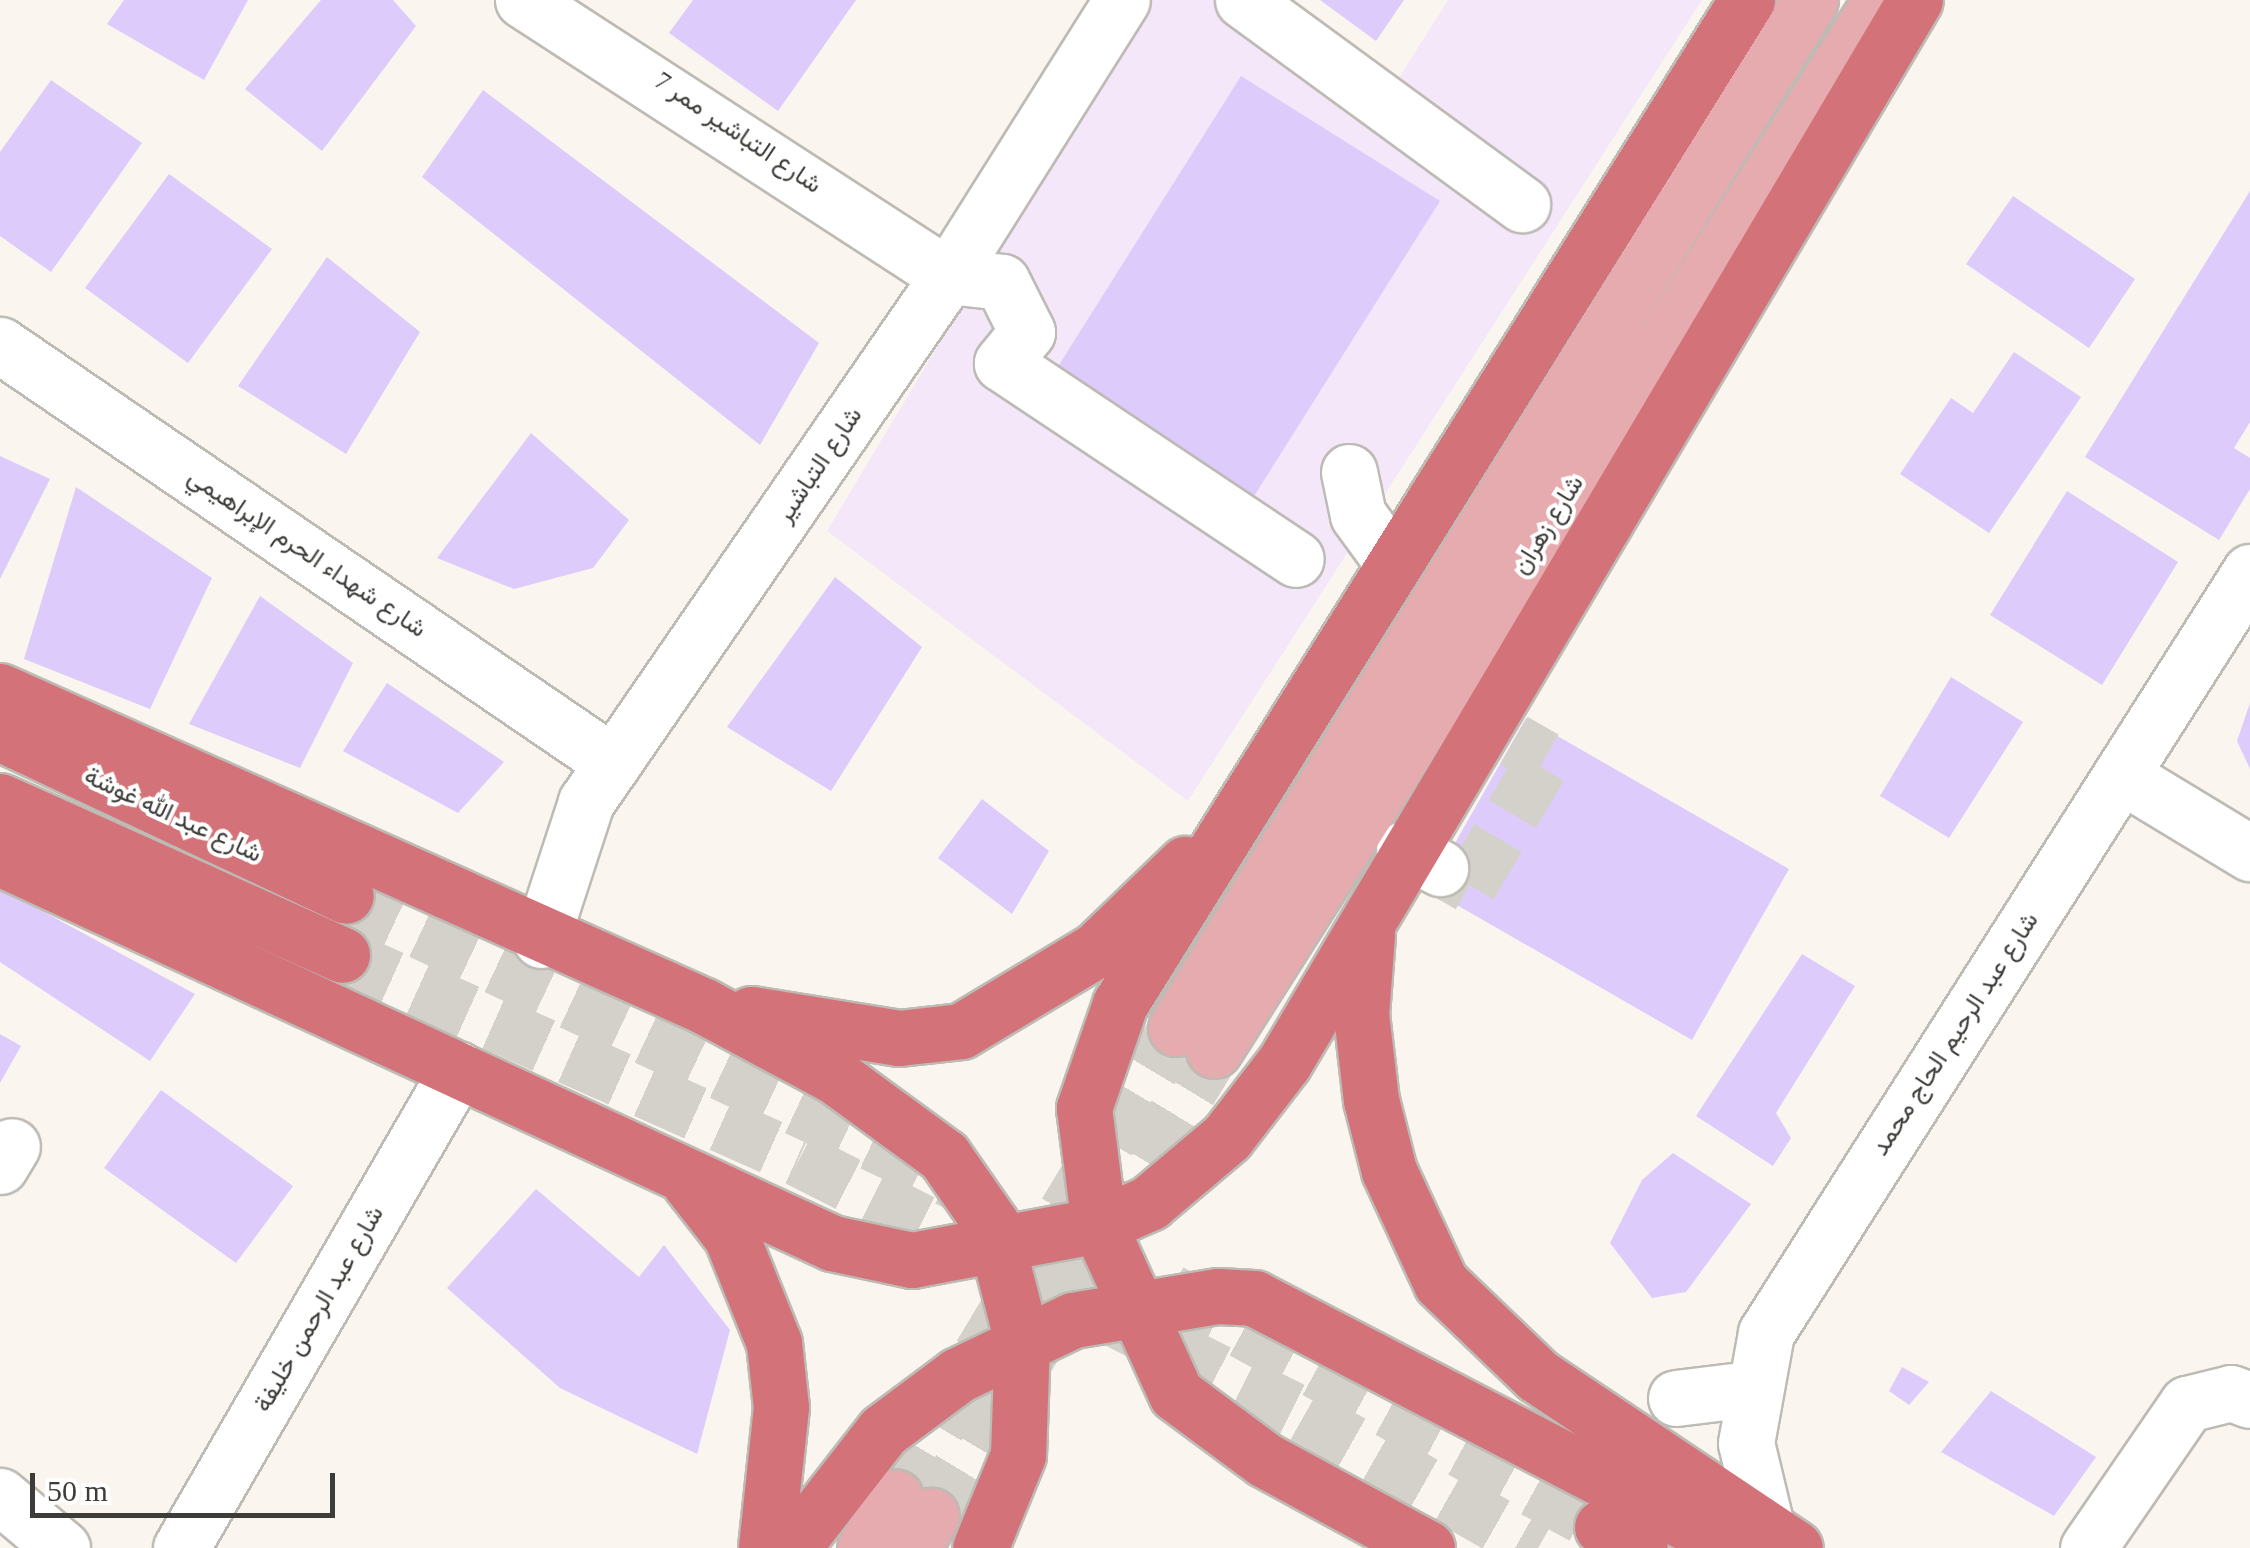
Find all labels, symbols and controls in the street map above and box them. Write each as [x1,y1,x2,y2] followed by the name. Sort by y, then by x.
[649,66,827,200] street label: شارع التباشير ممر 7
[769,401,869,529] street label: شارع التباشير
[182,462,432,644] street label: شارع شهداء الحرم الإبراهيمي
[1506,470,1590,580] street label: شارع زهران
[80,761,266,869] street label: شارع عبد الله غوشة
[1865,907,2045,1161] street label: شارع عبد الرحيم الحاج محمد
[248,1201,390,1417] street label: شارع عبد الرحمن خليفة
[35,1453,340,1515] scale bar
[47,1474,108,1507] text: 50 m

